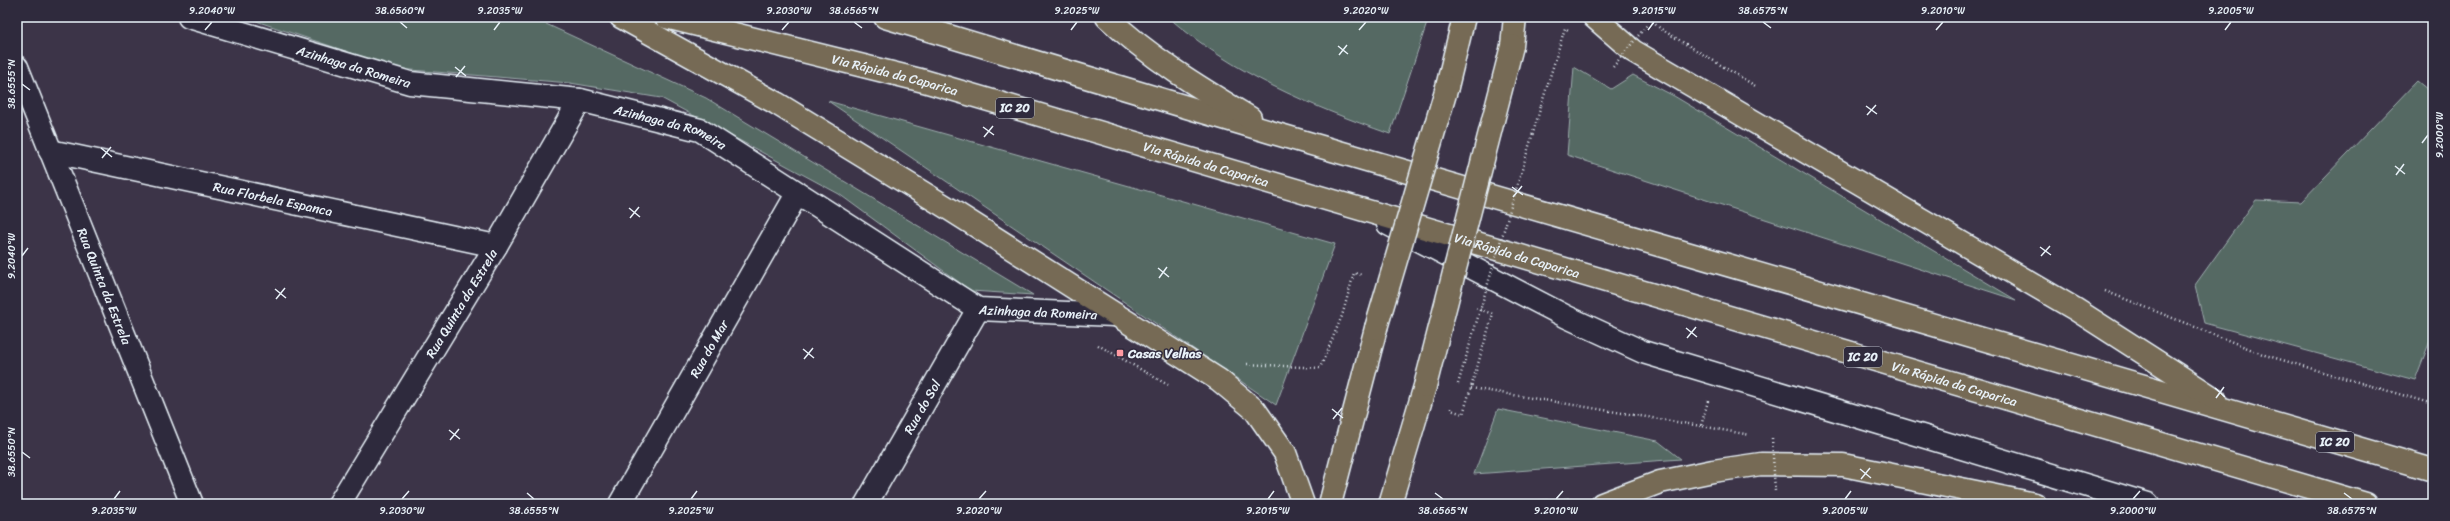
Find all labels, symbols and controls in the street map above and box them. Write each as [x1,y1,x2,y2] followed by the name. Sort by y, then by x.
[189,2,235,20] text: 9.2040°W
[375,2,425,20] text: 38.6560°N
[478,2,523,20] text: 9.2035°W
[766,2,812,20] text: 9.2030°W
[829,2,879,20] text: 38.6565°N
[1054,2,1100,20] text: 9.2025°W
[1343,2,1389,20] text: 9.2020°W
[1632,2,1676,20] text: 9.2015°W
[1738,2,1788,20] text: 38.6575°N
[1921,2,1965,20] text: 9.2010°W
[2208,2,2254,20] text: 9.2005°W
[293,38,414,94] street label: Azinhaga da Romeira
[829,47,961,102] street label: Via Rápida da Caparica
[3,59,21,109] text: 38.6555°N
[611,97,732,156] street label: Azinhaga da Romeira
[996,98,1034,118] road number: IC 20
[2431,112,2449,158] text: 9.2000°W
[1141,135,1272,193] street label: Via Rápida da Caparica
[211,175,335,222] street label: Rua Florbela Espanca
[71,224,139,349] street label: Rua Quinta da Estrela
[1452,226,1583,284] street label: Via Rápida da Caparica
[3,233,21,279] text: 9.2040°W
[419,244,504,362] street label: Rua Quinta da Estrela
[978,298,1098,326] street label: Azinhaga da Romeira
[683,315,735,382] street label: Rua do Mar
[1127,342,1203,365] place label: Casas Velhas
[1844,347,1882,367] road number: IC 20
[1115,348,1125,358] marker: Casas Velhas
[1889,354,2021,413] street label: Via Rápida da Caparica
[897,375,947,439] street label: Rua do Sol
[3,427,21,477] text: 38.6550°N
[2316,432,2354,452] road number: IC 20
[92,502,137,520] text: 9.2035°W
[379,502,425,520] text: 9.2030°W
[509,502,559,520] text: 38.6555°N
[668,502,714,520] text: 9.2025°W
[956,502,1002,520] text: 9.2020°W
[1246,502,1290,520] text: 9.2015°W
[1418,502,1468,520] text: 38.6565°N
[1534,502,1578,520] text: 9.2010°W
[1822,502,1868,520] text: 9.2005°W
[2110,502,2156,520] text: 9.2000°W
[2327,502,2377,520] text: 38.6575°N

